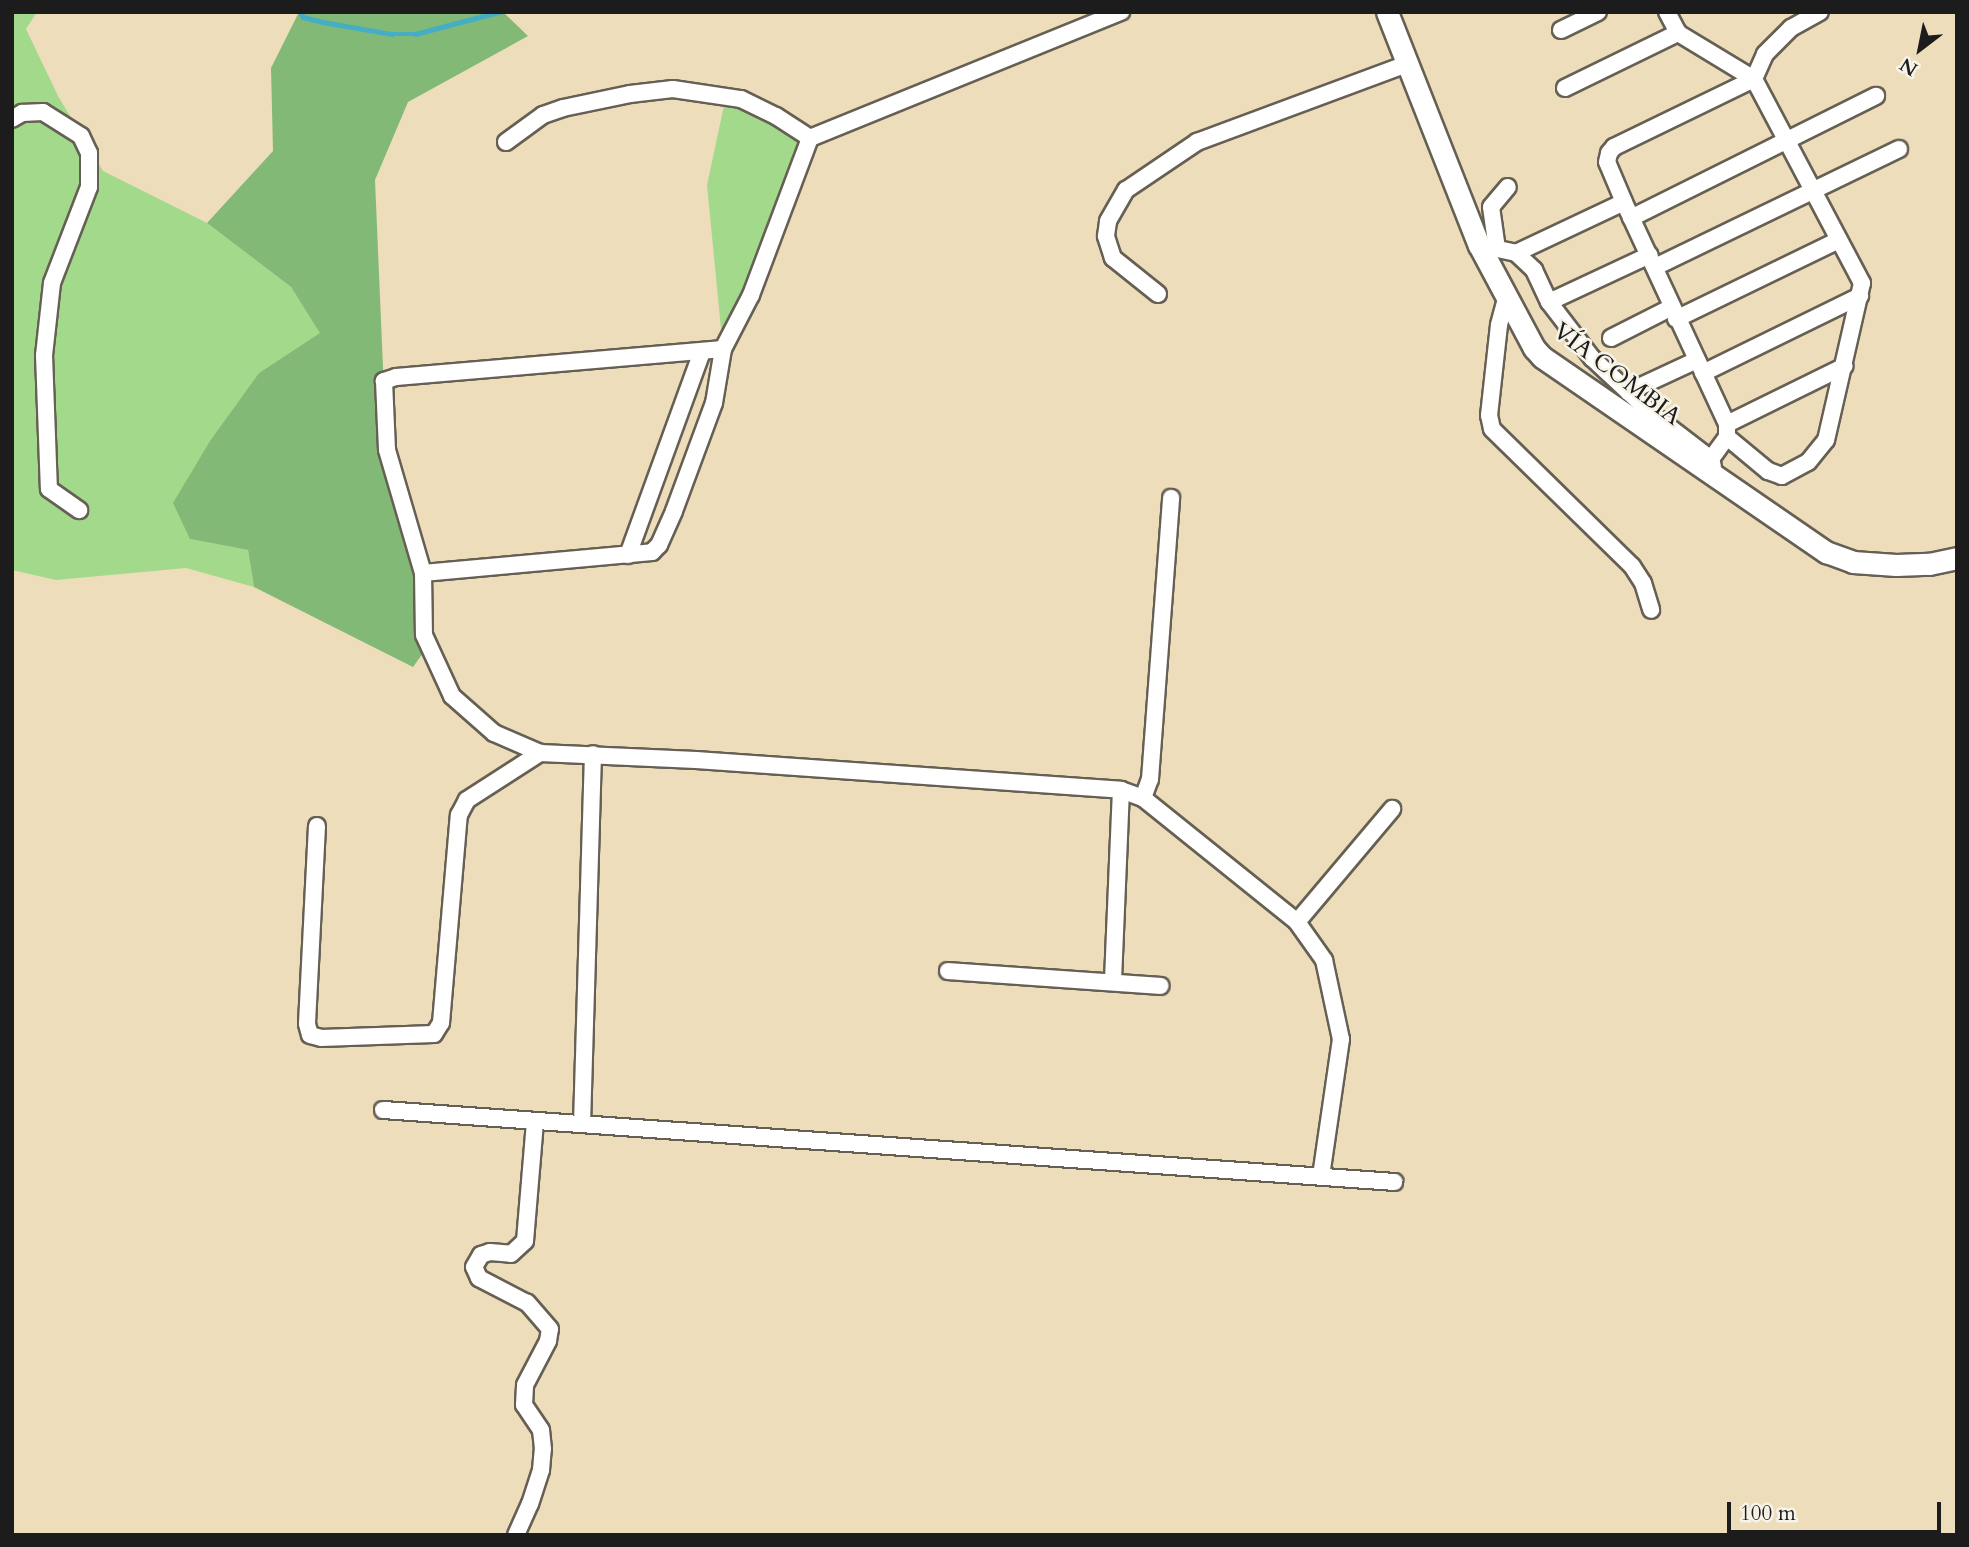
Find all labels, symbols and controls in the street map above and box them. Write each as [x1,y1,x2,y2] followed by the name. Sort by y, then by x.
[1885,14,1955,84] north arrow
[1895,51,1923,82] text: N
[1547,317,1687,431] street label: VÍA COMBIA
[1731,1488,1944,1532] scale bar
[1740,1499,1796,1528] text: 100 m

